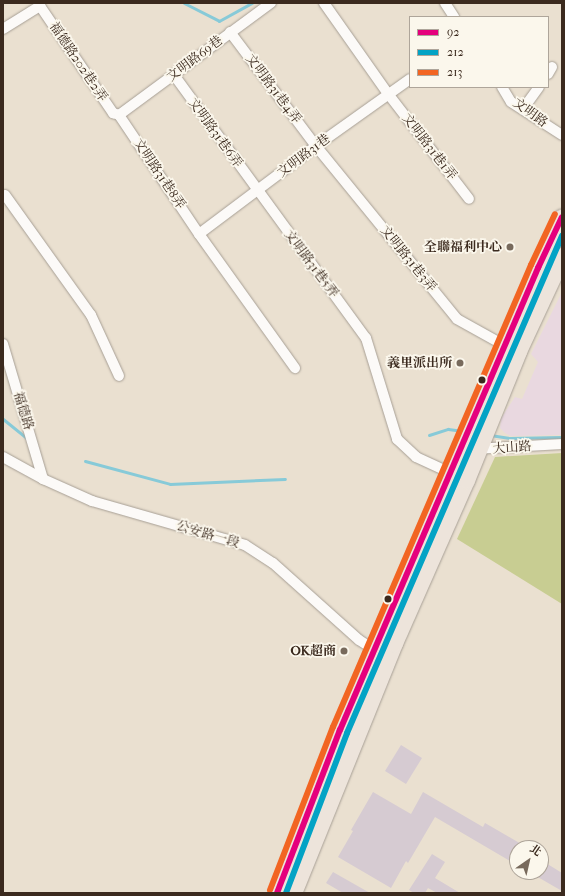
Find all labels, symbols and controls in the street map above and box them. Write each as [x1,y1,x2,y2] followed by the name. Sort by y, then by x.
[409,16,549,88] legend
[46,19,110,105] street label: 福德路202巷2弄
[447,25,459,39] text: 92
[164,33,226,85] street label: 文明路69巷
[447,45,464,59] text: 212
[242,51,304,127] street label: 文明路31巷4弄
[447,65,462,79] text: 213
[185,95,245,171] street label: 文明路31巷6弄
[510,95,550,131] street label: 文明路
[398,111,460,183] street label: 文明路31巷1弄
[275,131,333,181] street label: 文明路31巷
[130,136,188,212] street label: 文明路31巷8弄
[377,223,439,295] street label: 文明路31巷3弄
[281,227,341,301] street label: 文明路31巷5弄
[424,239,502,255] place label: 全聯福利中心
[505,242,515,252] marker: 全聯福利中心
[387,355,452,371] place label: 義里派出所
[455,358,465,368] marker: 義里派出所
[477,375,487,385] unlabelled marker
[10,390,36,432] street label: 福德路
[492,439,532,457] street label: 大山路
[175,519,241,551] street label: 公安路一段
[383,594,393,604] unlabelled marker
[290,643,336,659] place label: OK超商
[339,646,349,656] marker: OK超商
[509,840,549,880] north arrow
[527,842,544,859] text: 北

